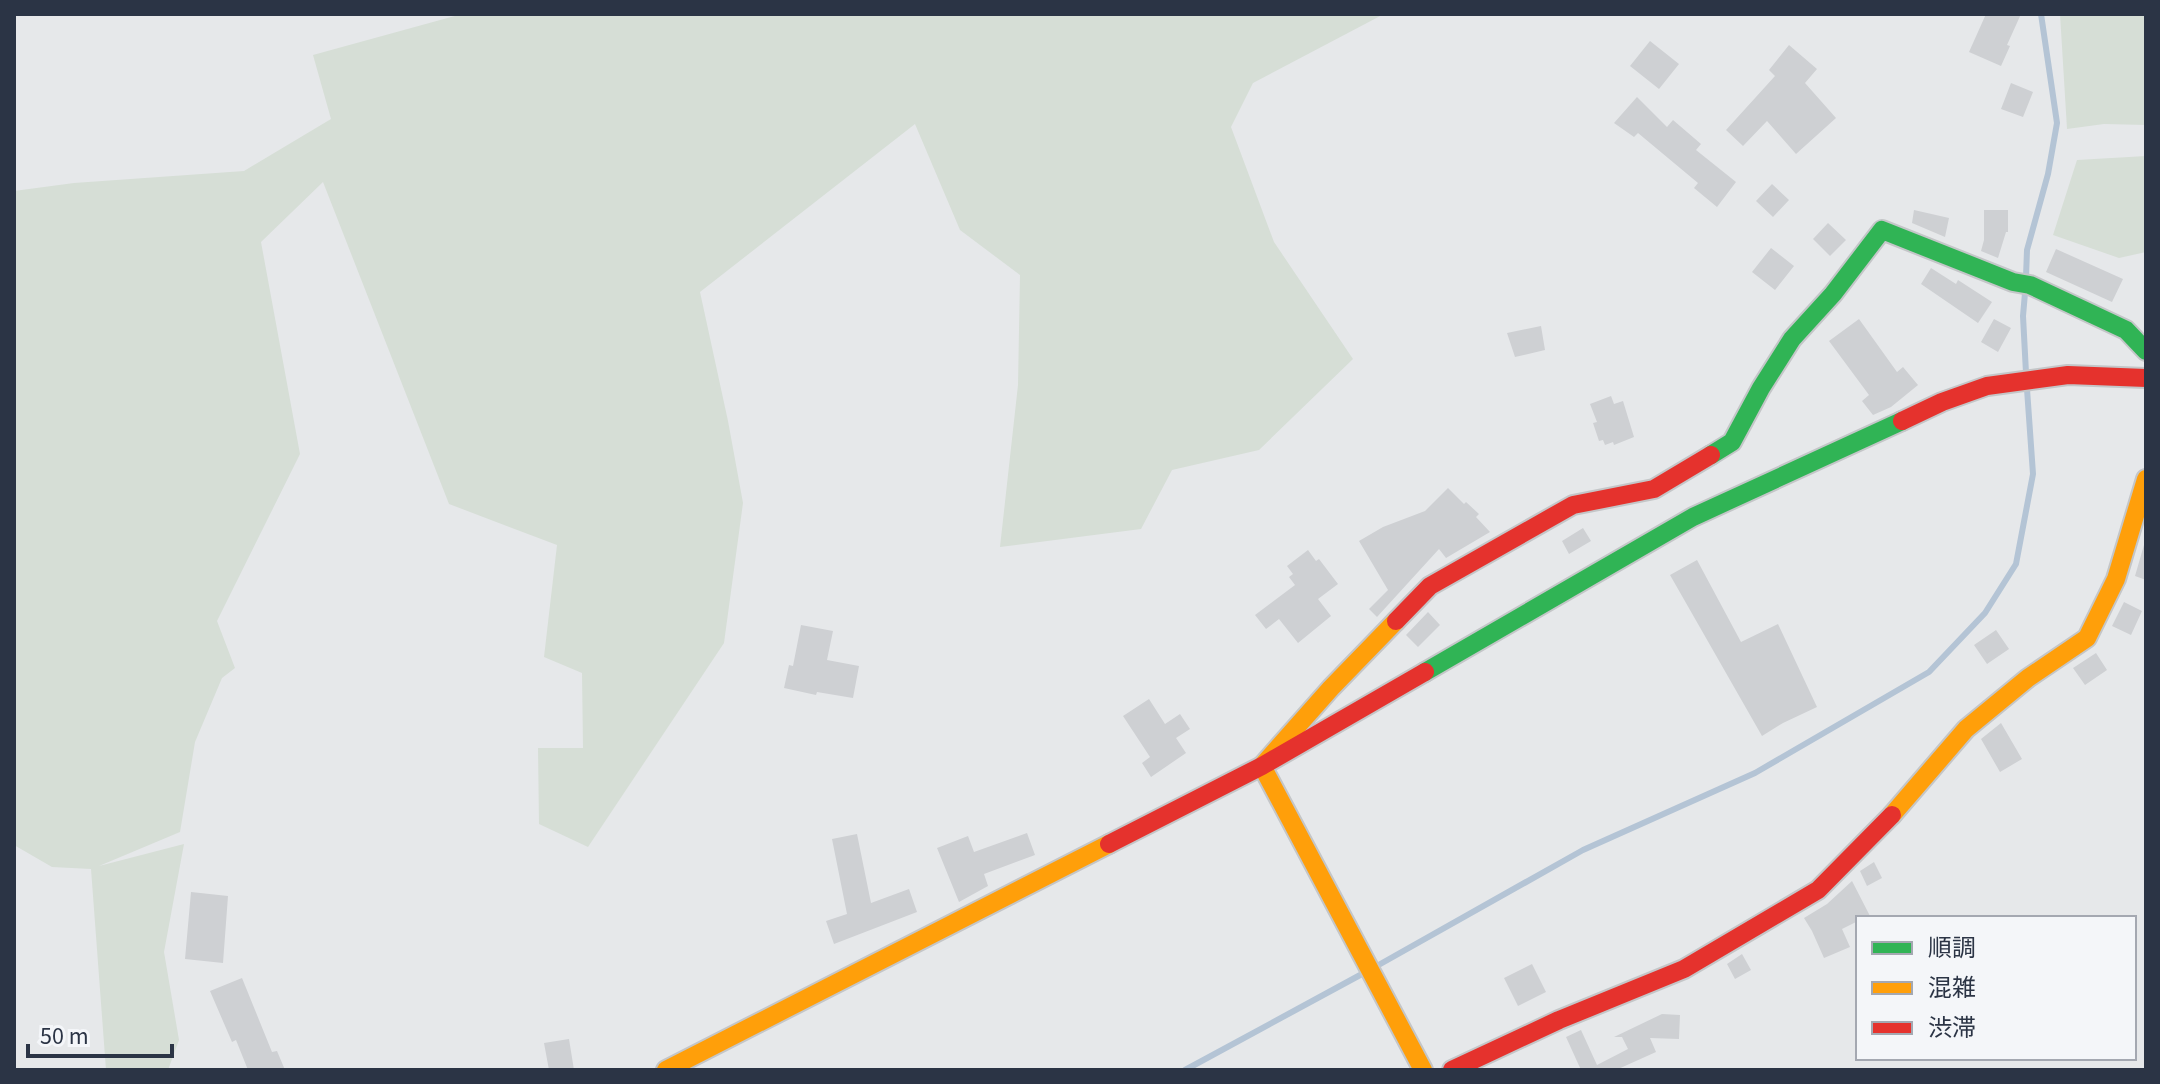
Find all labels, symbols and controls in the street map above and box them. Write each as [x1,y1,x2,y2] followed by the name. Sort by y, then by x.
[1856,916,2136,1060] legend
[1928,931,1976,966] text: 順調
[1928,971,1976,1006] text: 混雑
[28,1008,172,1058] scale bar
[1928,1011,1976,1046] text: 渋滞
[40,1019,89,1054] text: 50 m

